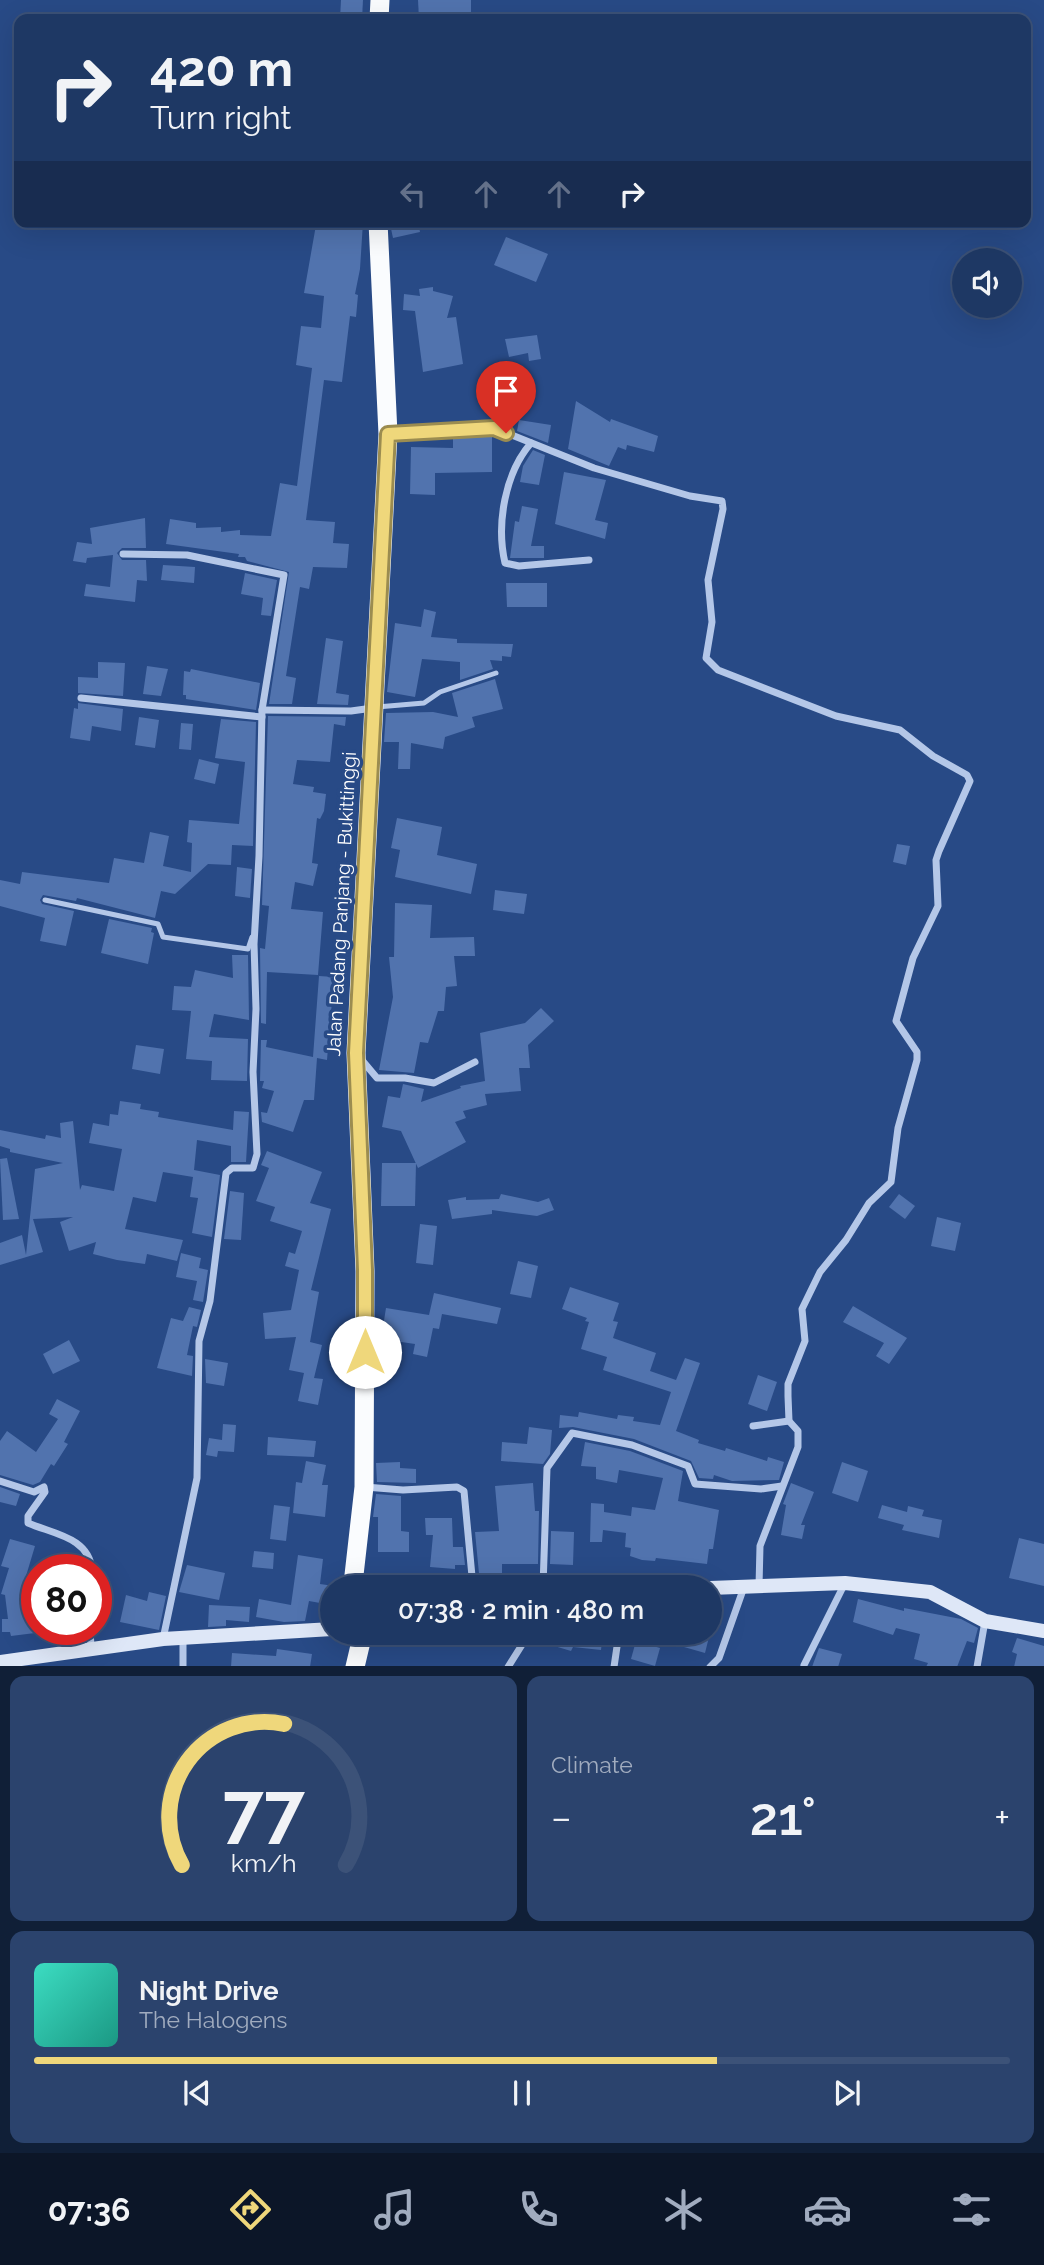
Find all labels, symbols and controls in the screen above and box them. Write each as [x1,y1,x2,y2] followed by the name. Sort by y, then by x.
[150,40,293,97] text: 420 m
[35,42,126,133] icon: right
[150,99,291,136] text: Turn right
[394,175,432,213] icon: left
[467,175,505,213] icon: ahead
[540,175,578,213] icon: ahead
[613,175,651,213] icon: right
[952,248,1022,318] map controls
[952,248,1022,318] button: sound
[476,361,536,433] pin
[487,372,525,410] icon: arrive
[322,751,360,1057] street label: Jalan Padang Panjang - Bukittinggi
[328,1315,402,1389] position arrow
[21,1554,112,1645] speed limit sign: 80
[398,1595,644,1625] text: 07:38 · 2 min · 480 m
[551,1751,633,1778] text: Climate
[222,1767,305,1852] text: 77
[750,1786,816,1847] text: 21°
[551,1795,571,1840] text: −
[994,1795,1010,1840] text: +
[231,1847,296,1877] text: km/h
[139,1976,278,2006] text: Night Drive
[139,2006,287,2033] text: The Halogens
[178,2074,216,2112] icon: previous
[503,2074,541,2112] icon: pause
[828,2074,866,2112] icon: next
[226,2185,275,2234] icon: directions
[370,2185,419,2234] icon: music
[514,2185,563,2234] icon: phone
[659,2185,708,2234] icon: climate
[803,2185,852,2234] icon: car
[947,2185,996,2234] icon: filters
[48,2191,130,2228] text: 07:36

